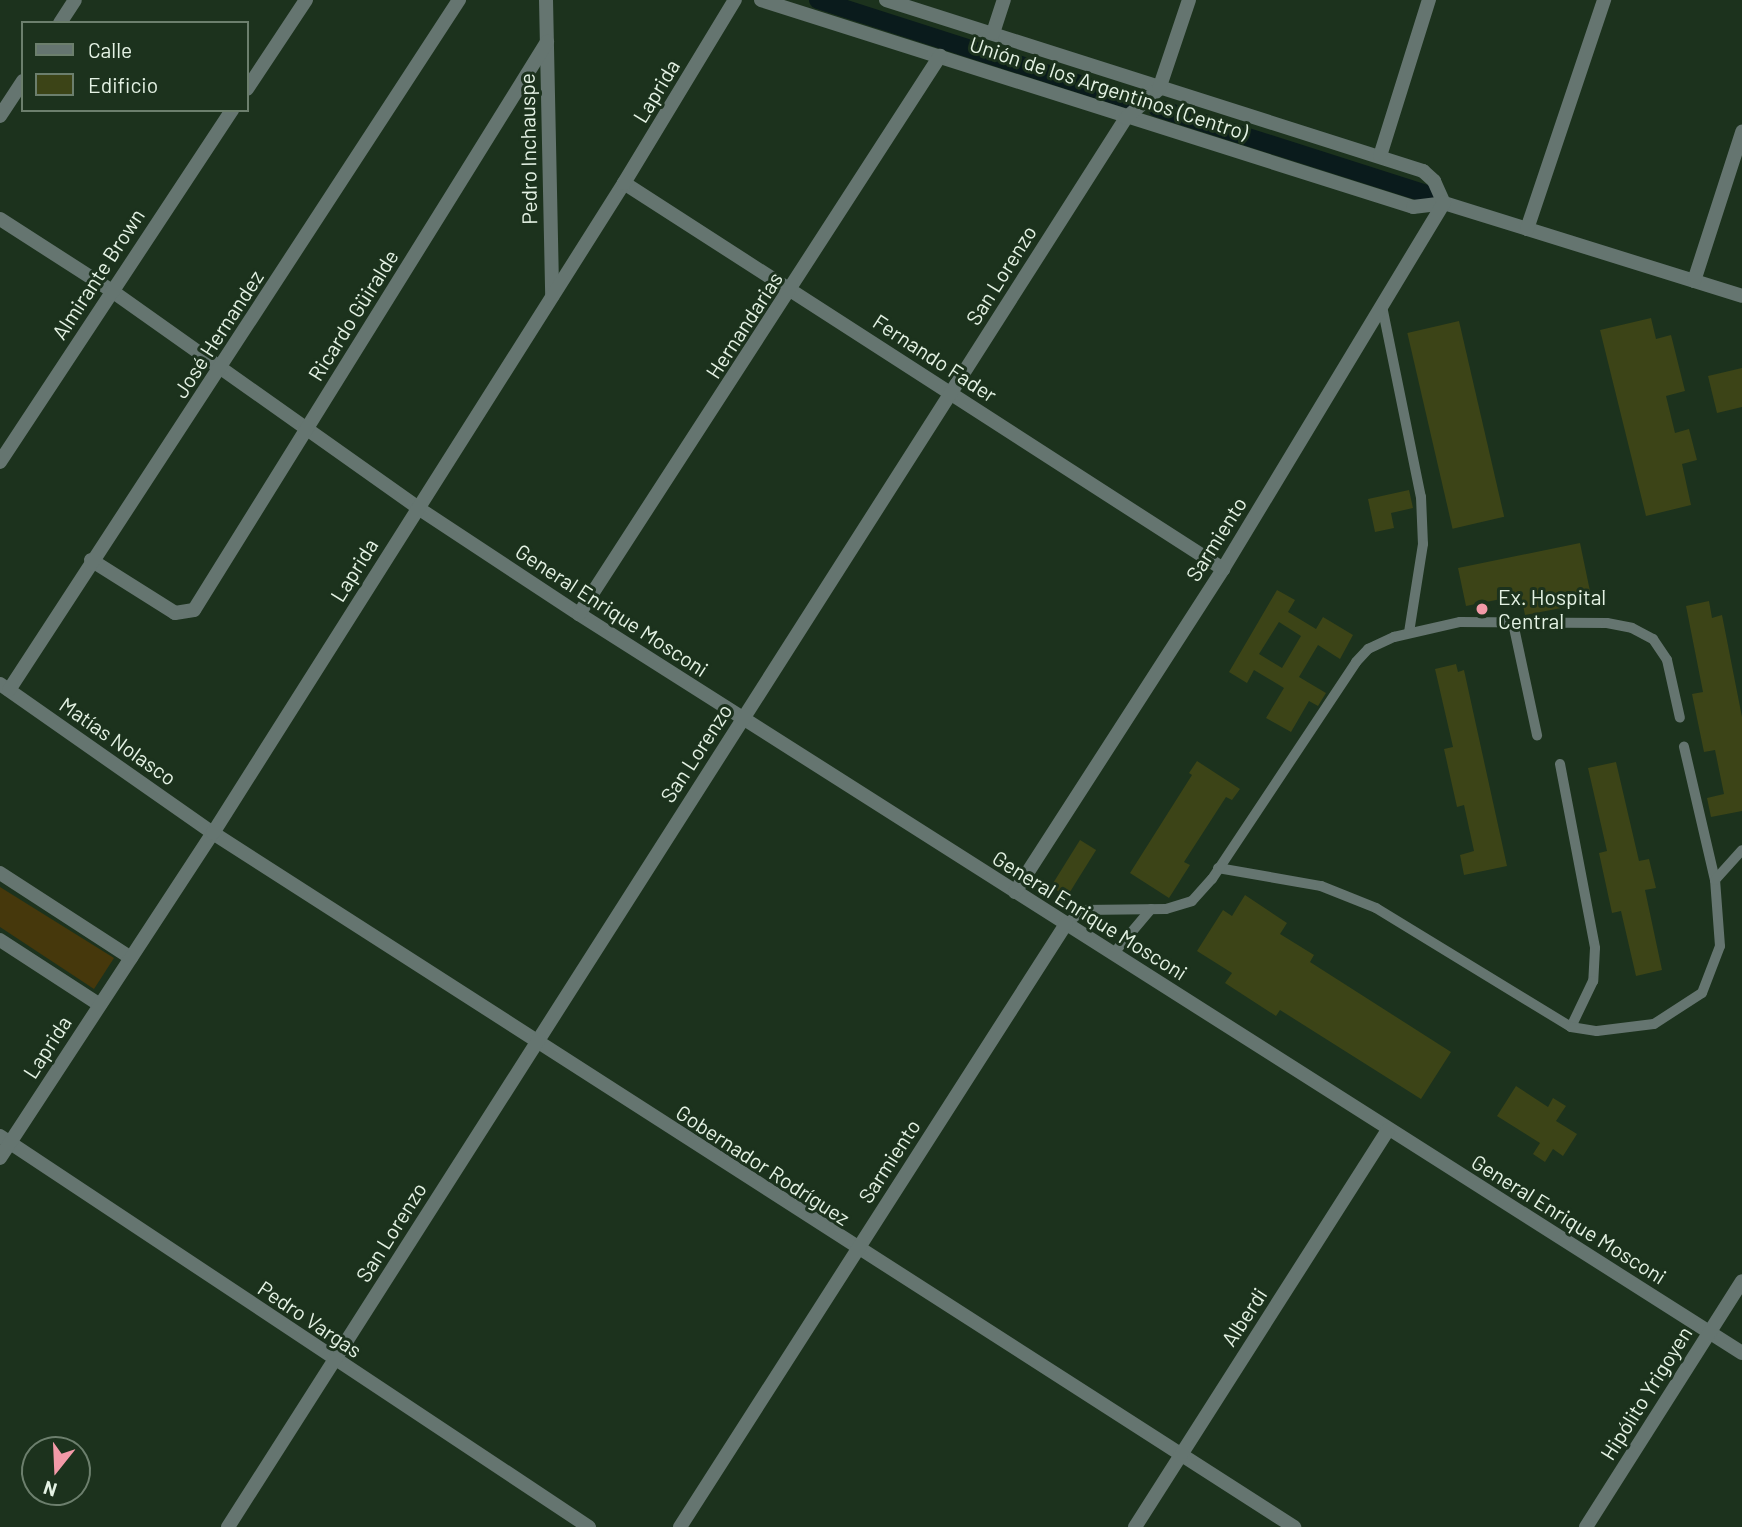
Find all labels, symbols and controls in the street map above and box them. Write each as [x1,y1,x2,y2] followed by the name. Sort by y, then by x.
[21,21,248,112] legend
[967,31,1251,145] street label: Unión de los Argentinos (Centro)
[88,37,132,62] text: Calle
[627,55,685,127] street label: Laprida
[88,72,158,97] text: Edificio
[514,73,542,225] street label: Pedro Inchauspe
[46,204,150,344] street label: Almirante Brown
[960,221,1042,329] street label: San Lorenzo
[303,245,403,385] street label: Ricardo Güiralde
[167,266,269,402] street label: José Hernandez
[700,267,788,383] street label: Hernandarias
[868,309,1002,407] street label: Fernando Fader
[1180,492,1252,586] street label: Sarmiento
[325,534,383,606] street label: Laprida
[511,538,713,682] street label: General Enrique Mosconi
[1498,584,1606,634] place label: Ex. Hospital Central
[1472,599,1492,619] marker: Ex. Hospital Central
[55,692,181,790] street label: Matías Nolasco
[655,699,737,807] street label: San Lorenzo
[988,845,1192,985] street label: General Enrique Mosconi
[18,1011,76,1083] street label: Laprida
[671,1099,855,1231] street label: Gobernador Rodríguez
[853,1114,925,1208] street label: Sarmiento
[1467,1149,1671,1289] street label: General Enrique Mosconi
[350,1178,432,1286] street label: San Lorenzo
[253,1275,367,1363] street label: Pedro Vargas
[1216,1283,1272,1351] street label: Alberdi
[1595,1321,1697,1465] street label: Hipólito Yrigoyen
[21,1436,91,1506] north arrow
[40,1477,60,1502] text: N

